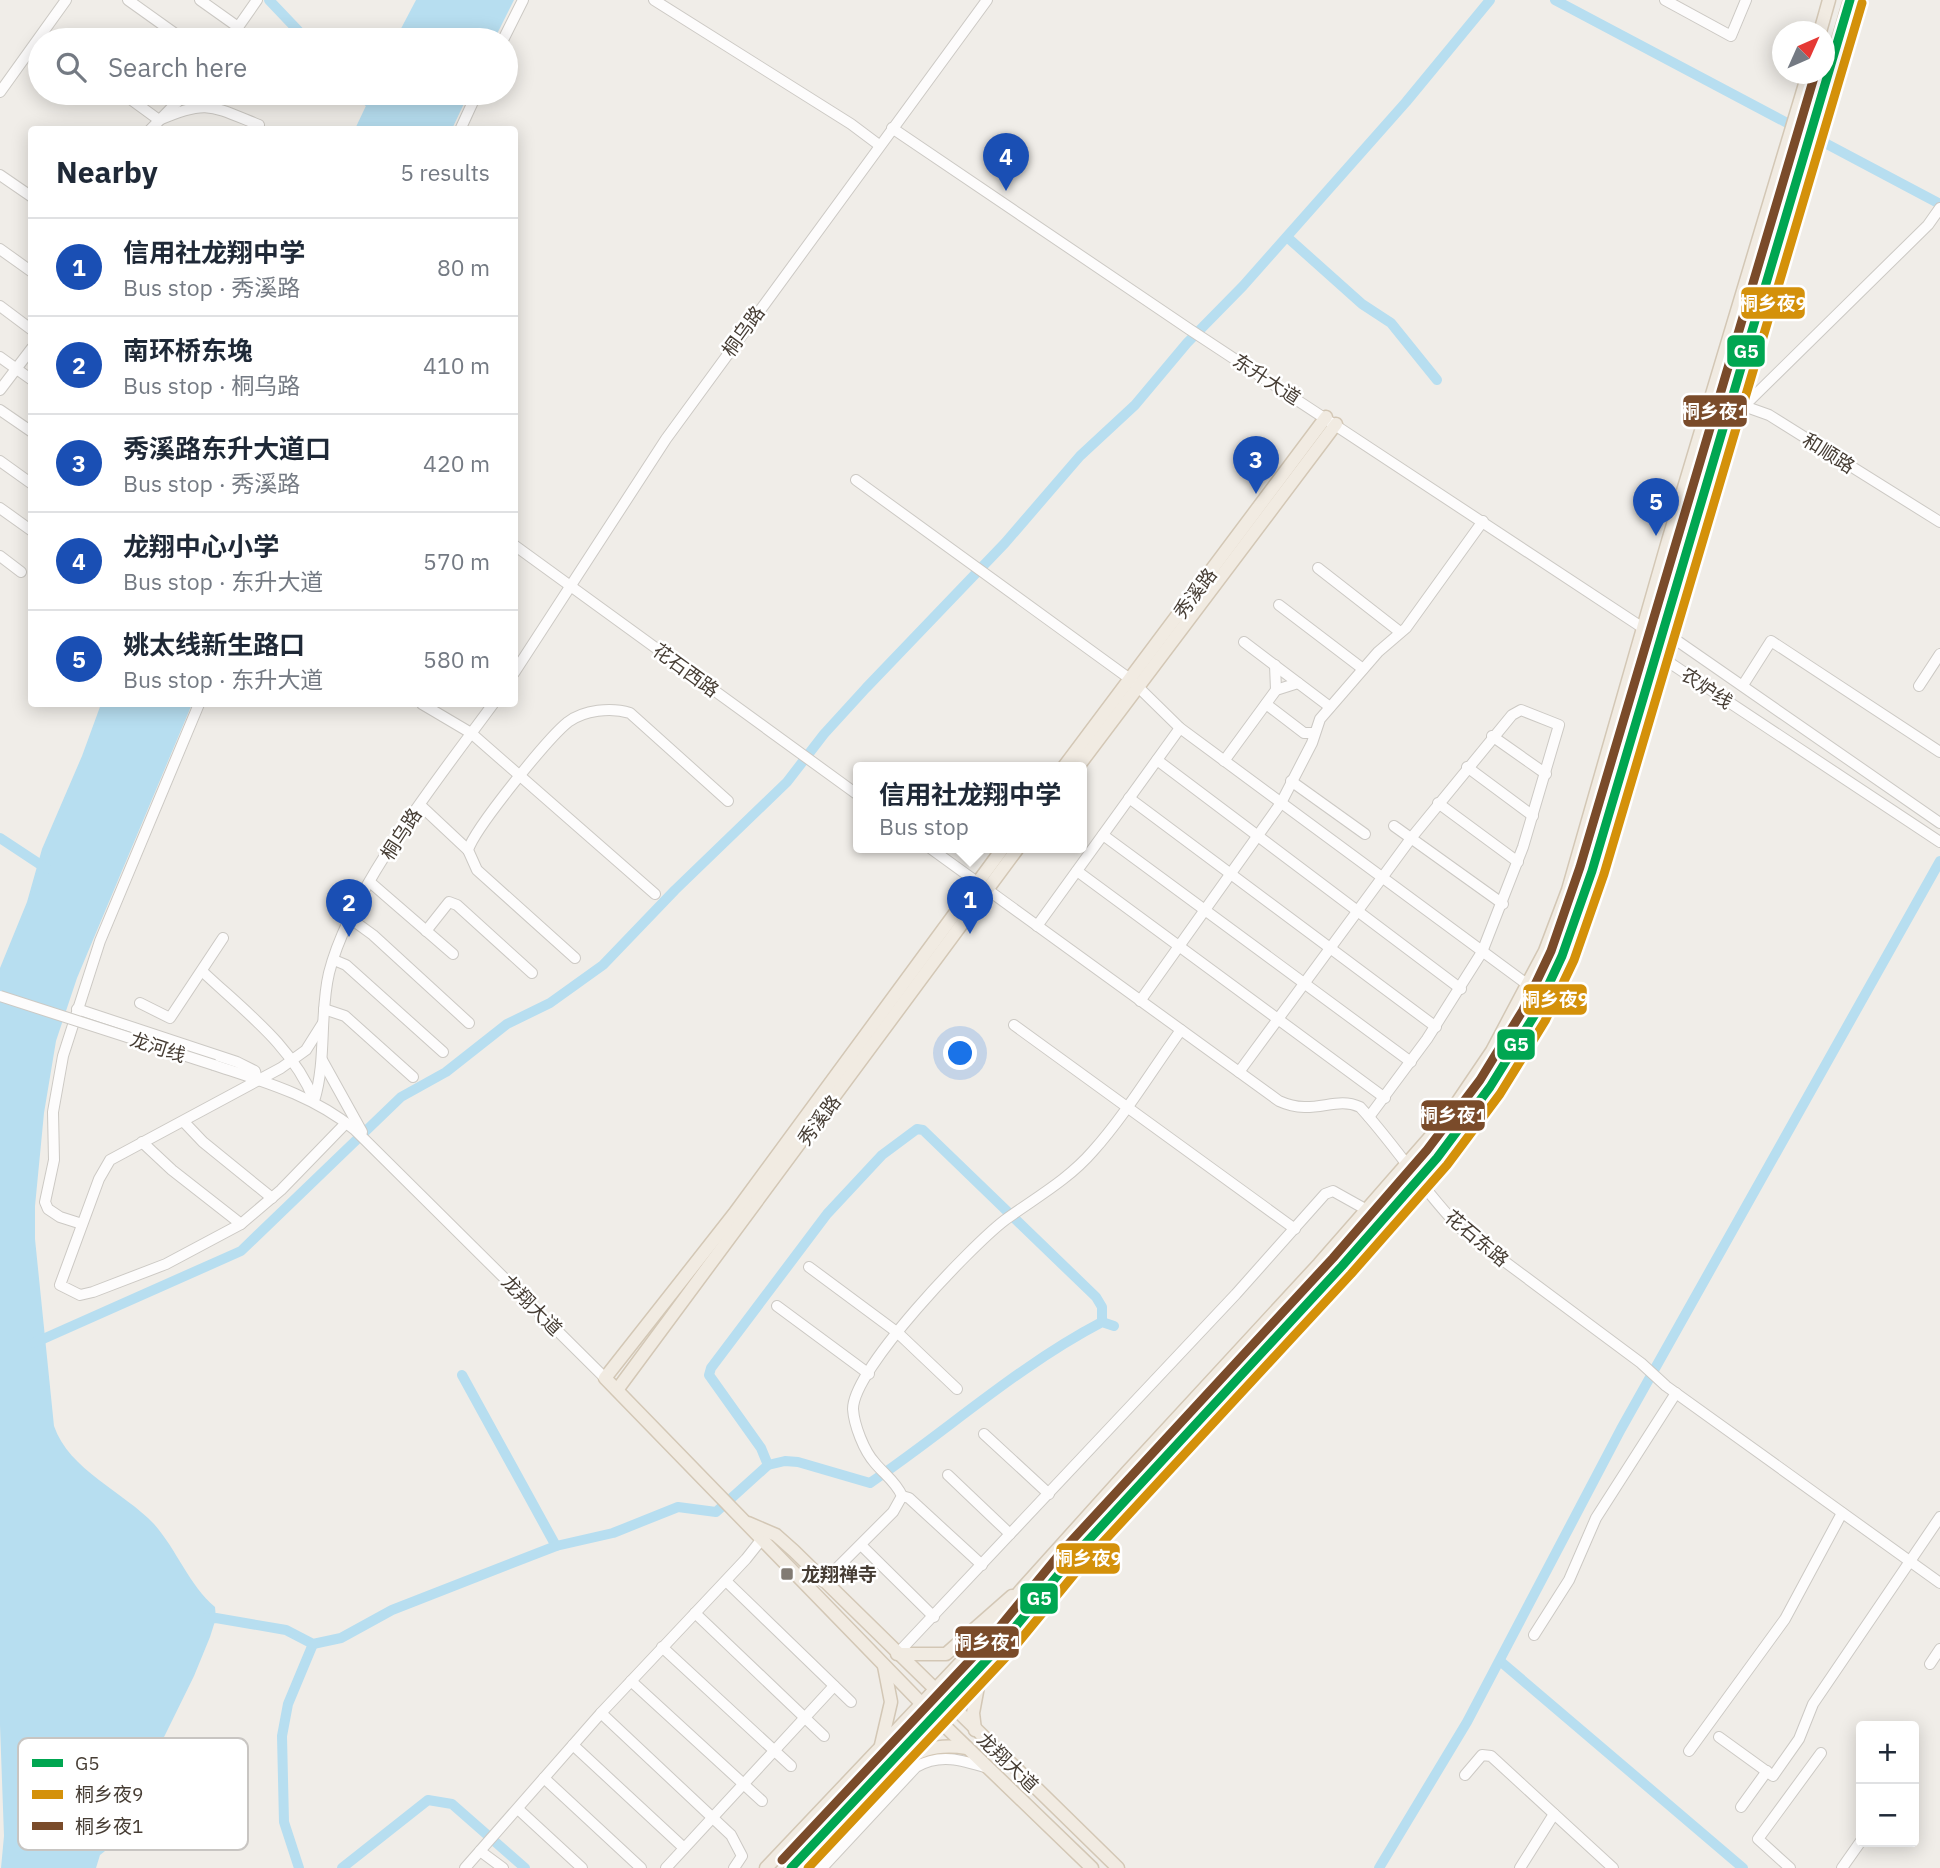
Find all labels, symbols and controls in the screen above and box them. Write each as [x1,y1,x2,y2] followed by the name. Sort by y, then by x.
[1772,21,1835,84] north arrow
[28,28,518,105] search box
[52,48,90,86] icon: search
[108,50,247,84] text: Search here
[983,133,1029,191] pin: 4
[56,152,158,191] text: Nearby
[400,157,490,187] text: 5 results
[123,235,305,269] text: 信用社龙翔中学
[72,252,86,282] text: 1
[437,252,490,282] text: 80 m
[123,272,300,302] text: Bus stop · 秀溪路
[1740,286,1806,320] line badge: 桐乡夜9
[1739,291,1807,315] text: 桐乡夜9
[717,301,769,361] street label: 桐乌路
[123,333,253,367] text: 南环桥东堍
[1726,334,1766,368] line badge: G5
[1733,339,1759,363] text: G5
[1229,348,1305,410] street label: 东升大道
[72,350,86,380] text: 2
[423,350,490,380] text: 410 m
[123,370,300,400] text: Bus stop · 桐乌路
[1682,394,1748,428] line badge: 桐乡夜1
[1681,399,1750,423] text: 桐乡夜1
[1798,428,1860,478] street label: 和顺路
[123,431,331,465] text: 秀溪路东升大道口
[1233,436,1279,494] pin: 3
[72,448,86,478] text: 3
[423,448,490,478] text: 420 m
[123,468,300,498] text: Bus stop · 秀溪路
[1633,478,1679,536] pin: 5
[123,529,279,563] text: 龙翔中心小学
[72,546,86,576] text: 4
[423,546,490,576] text: 570 m
[1168,563,1222,623] street label: 秀溪路
[123,566,323,596] text: Bus stop · 东升大道
[123,627,305,661] text: 姚太线新生路口
[648,638,724,702] street label: 花石西路
[72,644,86,674] text: 5
[423,644,490,674] text: 580 m
[1677,662,1737,714] street label: 农炉线
[123,664,323,694] text: Bus stop · 东升大道
[853,762,1087,853] popup
[879,777,1061,811] text: 信用社龙翔中学
[375,804,427,864] street label: 桐乌路
[879,811,969,841] text: Bus stop
[947,876,993,934] pin: 1
[326,879,372,937] pin: 2
[1522,983,1588,1016] line badge: 桐乡夜9
[1521,987,1589,1011] text: 桐乡夜9
[127,1027,189,1067] street label: 龙河线
[1496,1028,1536,1061] line badge: G5
[1503,1032,1529,1056] text: G5
[943,1036,977,1070] your location
[792,1090,846,1150] street label: 秀溪路
[1420,1099,1486,1132] line badge: 桐乡夜1
[1419,1103,1488,1127] text: 桐乡夜1
[1440,1204,1514,1272] street label: 花石东路
[497,1270,567,1340] street label: 龙翔大道
[1055,1542,1121,1575] line badge: 桐乡夜9
[1054,1546,1122,1570] text: 桐乡夜9
[801,1562,877,1586] place label: 龙翔禅寺
[779,1566,795,1582] marker: 龙翔禅寺
[1019,1582,1059,1615] line badge: G5
[1026,1586,1052,1610] text: G5
[954,1625,1020,1659] line badge: 桐乡夜1
[953,1630,1022,1654] text: 桐乡夜1
[1856,1721,1919,1847] map controls
[1856,1721,1919,1784] button: +
[972,1727,1044,1797] street label: 龙翔大道
[18,1738,248,1850] legend
[75,1751,100,1775] text: G5
[75,1782,143,1806] text: 桐乡夜9
[1856,1784,1919,1847] button: −
[75,1814,143,1838] text: 桐乡夜1

